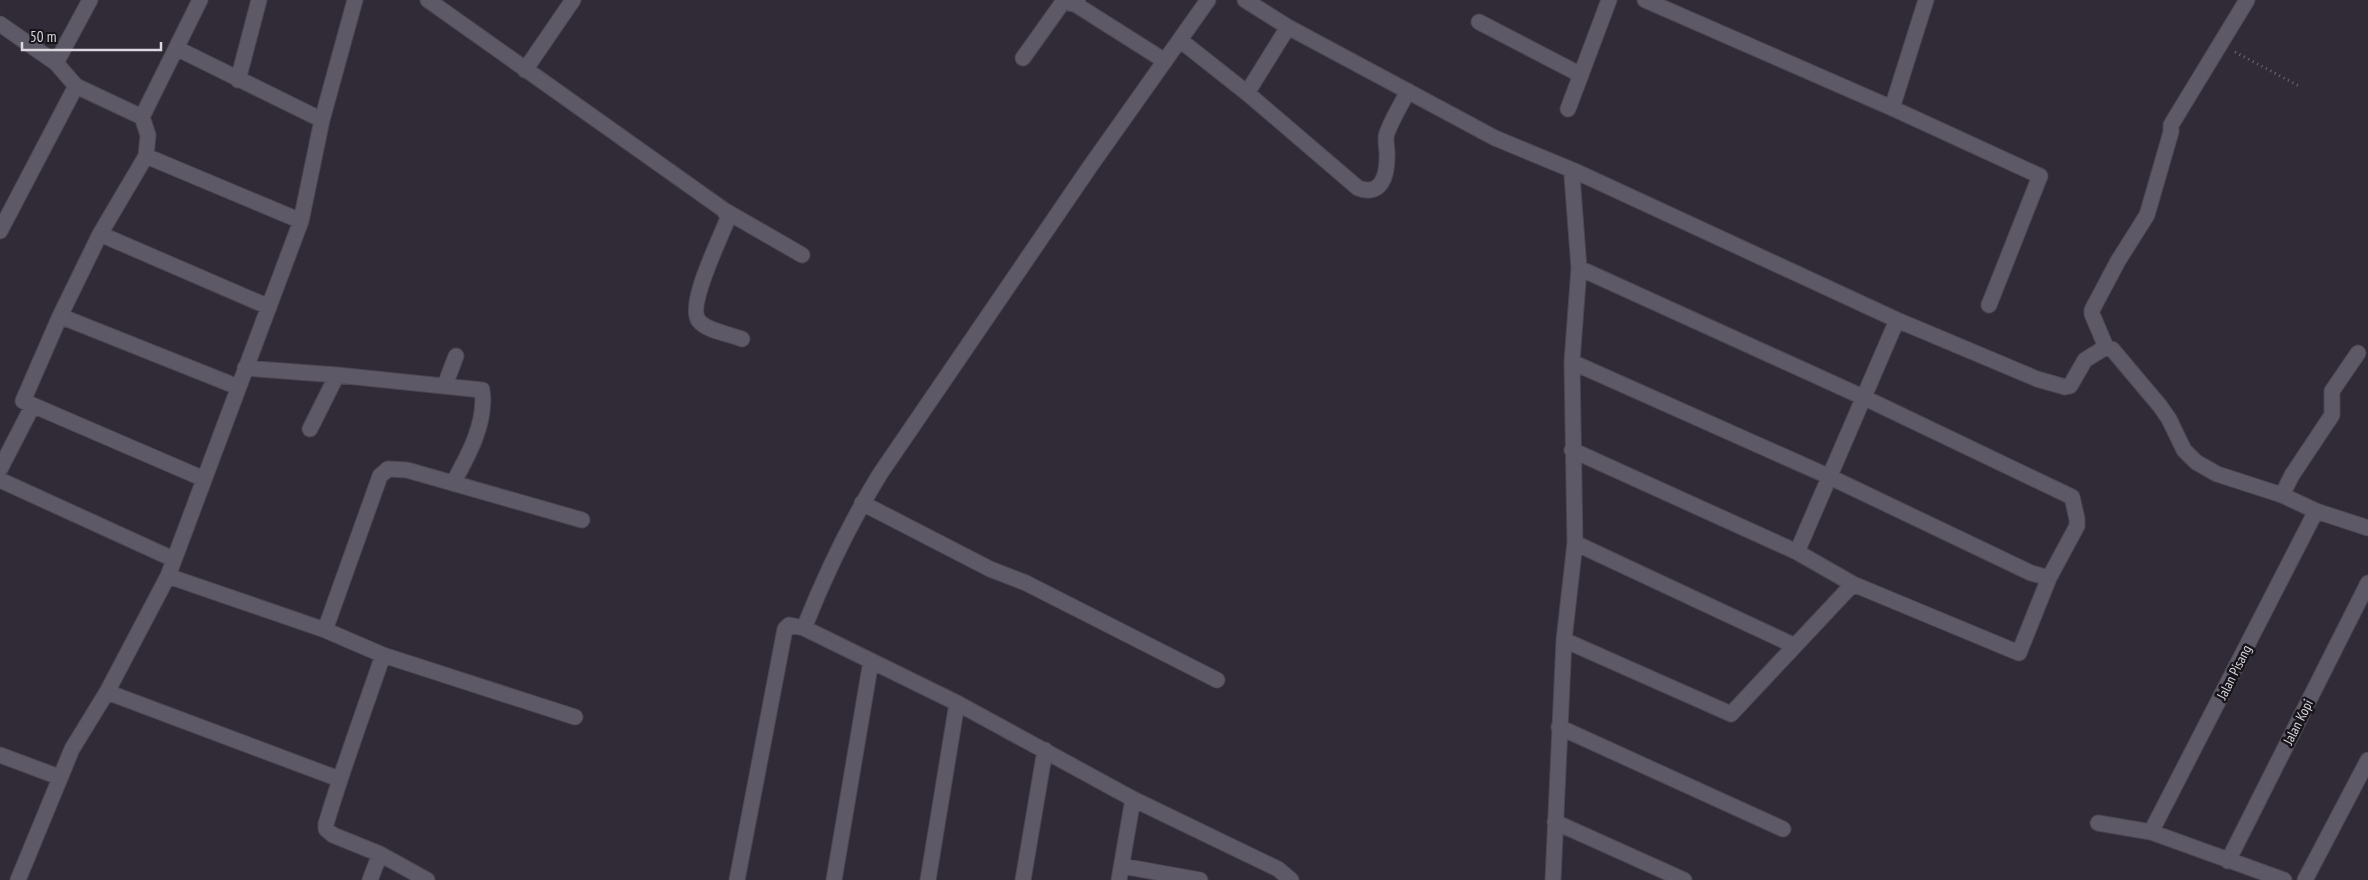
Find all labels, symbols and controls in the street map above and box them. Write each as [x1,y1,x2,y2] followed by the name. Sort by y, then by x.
[22,20,161,52] scale bar
[30,27,56,46] text: 50 m
[2212,642,2255,703] street label: Jalan Pisang
[2279,696,2317,749] street label: Jalan Kopi

